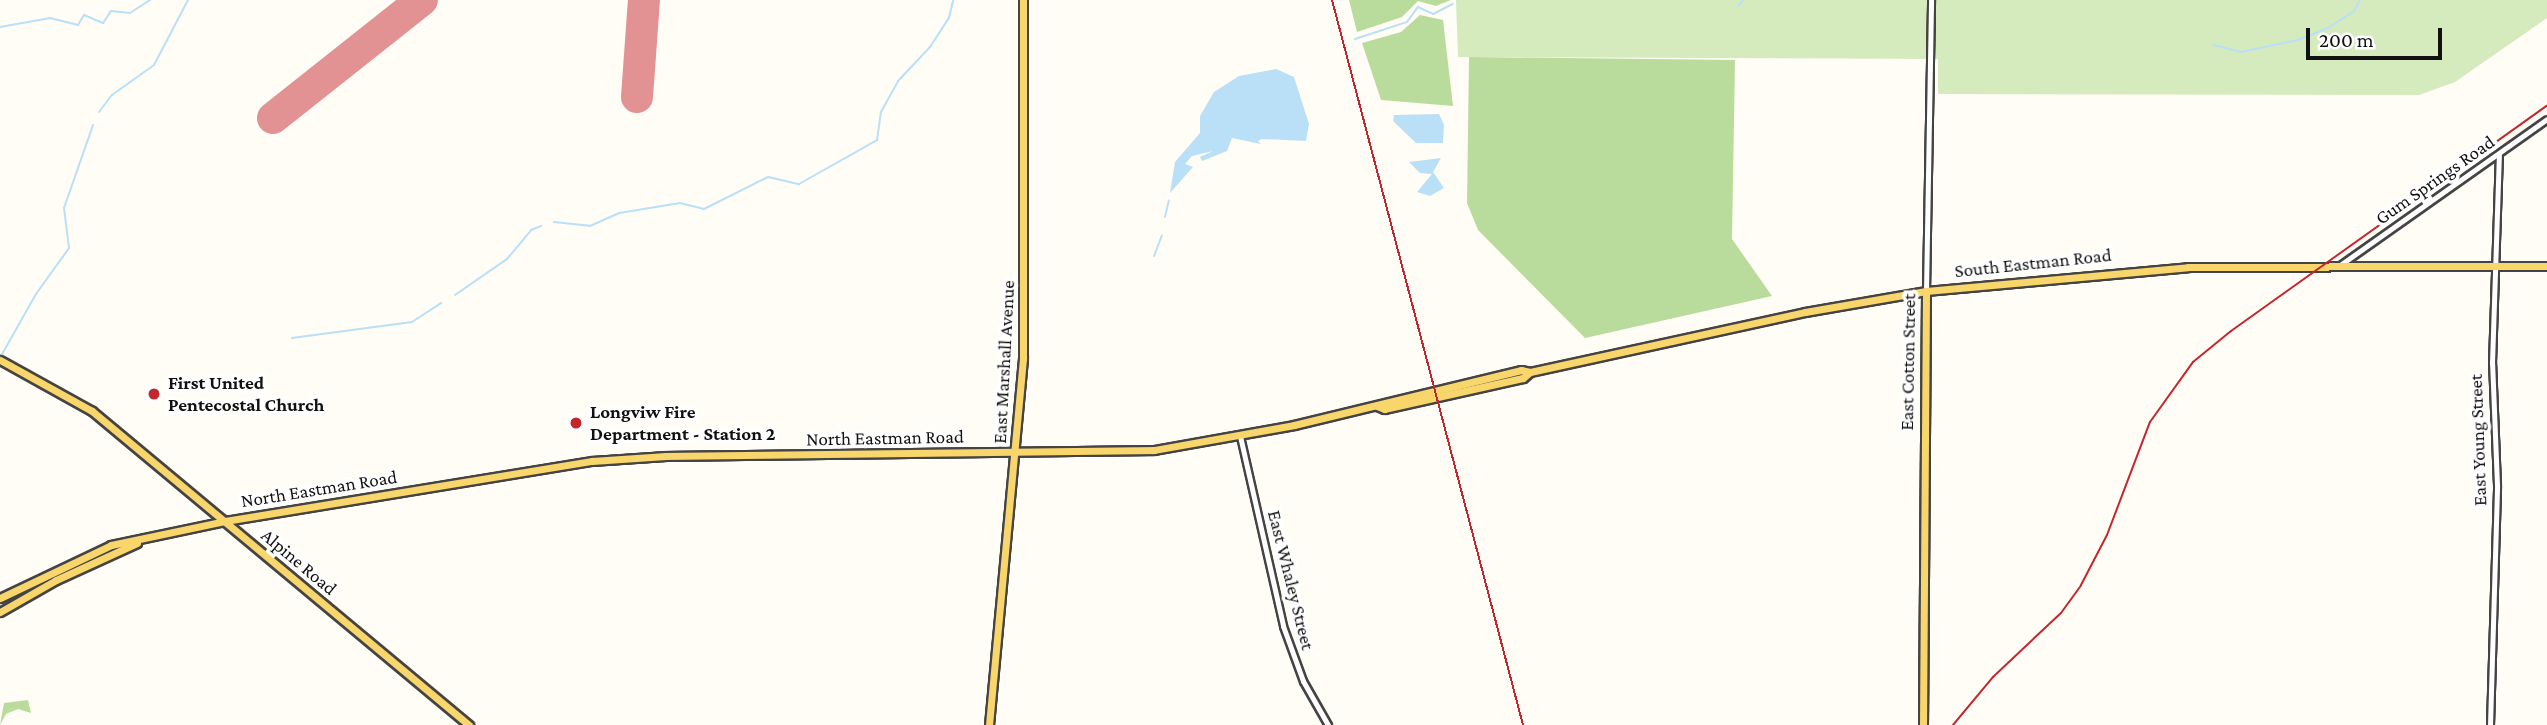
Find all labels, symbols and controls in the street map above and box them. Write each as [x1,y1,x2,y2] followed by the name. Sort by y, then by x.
[2309,14,2446,58] scale bar
[2319,28,2374,52] text: 200 m
[2371,130,2499,230] street label: Gum Springs Road
[1953,243,2113,283] street label: South Eastman Road
[988,280,1020,444] street label: East Marshall Avenue
[1895,293,1921,431] street label: East Cotton Street
[168,372,324,416] place label: First United Pentecostal Church
[2464,374,2492,506] street label: East Young Street
[146,386,162,402] marker: First United Pentecostal Church
[590,401,775,445] place label: Longviw Fire Department - Station 2
[568,415,584,431] marker: Longviw Fire Department - Station 2
[806,425,964,451] street label: North Eastman Road
[239,465,399,513] street label: North Eastman Road
[1263,508,1319,652] street label: East Whaley Street
[257,524,341,600] street label: Alpine Road

